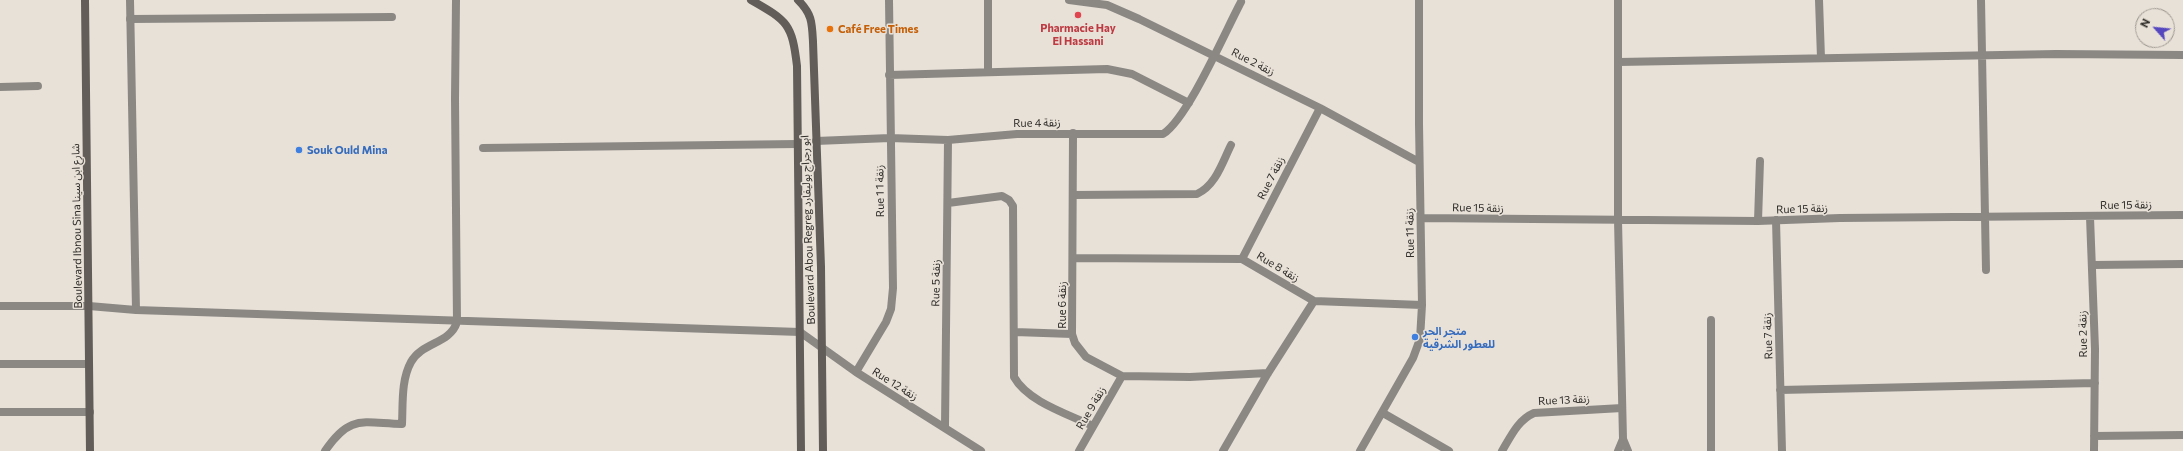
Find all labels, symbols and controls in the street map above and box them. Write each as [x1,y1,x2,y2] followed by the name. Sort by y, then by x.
[2135,8,2175,48] north arrow
[1073,10,1083,20] marker: Pharmacie Hay El Hassani
[2137,16,2152,29] text: N
[1040,21,1116,47] place label: Pharmacie Hay El Hassani
[838,22,919,36] place label: Café Free Times
[825,24,835,34] marker: Café Free Times
[1229,45,1277,79] street label: Rue 2 زنقة
[1013,116,1061,130] street label: Rue 4 زنقة
[798,135,818,325] street label: Boulevard Abou Regreg ابو رجراج بوليفارد
[69,143,85,309] street label: Boulevard Ibnou Sina شارع ابن سينا
[307,143,387,157] place label: Souk Ould Mina
[294,145,304,155] marker: Souk Ould Mina
[1255,154,1287,202] street label: Rue 7 زنقة
[873,165,887,217] street label: Rue 1 زنقة 1
[2100,198,2152,212] street label: Rue 15 زنقة
[1452,201,1504,215] street label: Rue 15 زنقة
[1776,201,1828,217] street label: Rue 15 زنقة
[1403,208,1417,258] street label: Rue 11 زنقة
[1254,249,1302,285] street label: Rue 8 زنقة
[929,259,943,307] street label: Rue 5 زنقة
[1055,281,1069,329] street label: Rue 6 زنقة
[2076,310,2090,358] street label: Rue 2 زنقة
[1761,312,1775,360] street label: Rue 7 زنقة
[1423,324,1495,350] place label: متجر الحر للعطور الشرقية
[1410,332,1420,342] marker: متجر الحر للعطور الشرقية
[870,365,920,403] street label: Rue 12 زنقة
[1073,384,1109,432] street label: Rue 9 زنقة
[1538,392,1590,408] street label: Rue 13 زنقة

